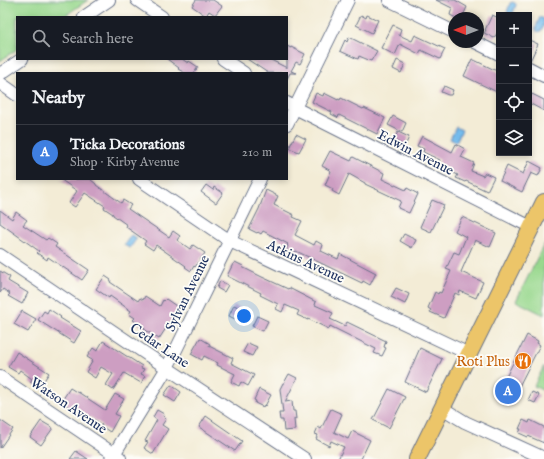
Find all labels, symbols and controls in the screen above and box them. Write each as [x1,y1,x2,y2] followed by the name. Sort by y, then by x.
[448,12,484,48] north arrow
[496,12,532,156] map controls
[496,12,532,48] button: +
[16,16,288,60] search box
[30,27,52,49] icon: search
[62,29,133,48] text: Search here
[496,48,532,84] button: −
[496,84,532,120] button: locate
[32,88,85,109] text: Nearby
[496,120,532,156] button: layers
[374,126,457,180] street label: Edwin Avenue
[70,135,185,154] text: Ticka Decorations
[41,144,49,161] text: A
[242,144,272,161] text: 210 m
[70,154,180,171] text: Shop · Kirby Avenue
[263,236,348,288] street label: Atkins Avenue
[162,252,214,335] street label: Sylvan Avenue
[234,306,254,326] your location
[126,319,193,373] street label: Cedar Lane
[513,351,533,371] restaurant icon: Roti Plus
[456,353,510,371] place label: Roti Plus
[26,373,111,439] street label: Watson Avenue
[495,376,521,406] pin: A

